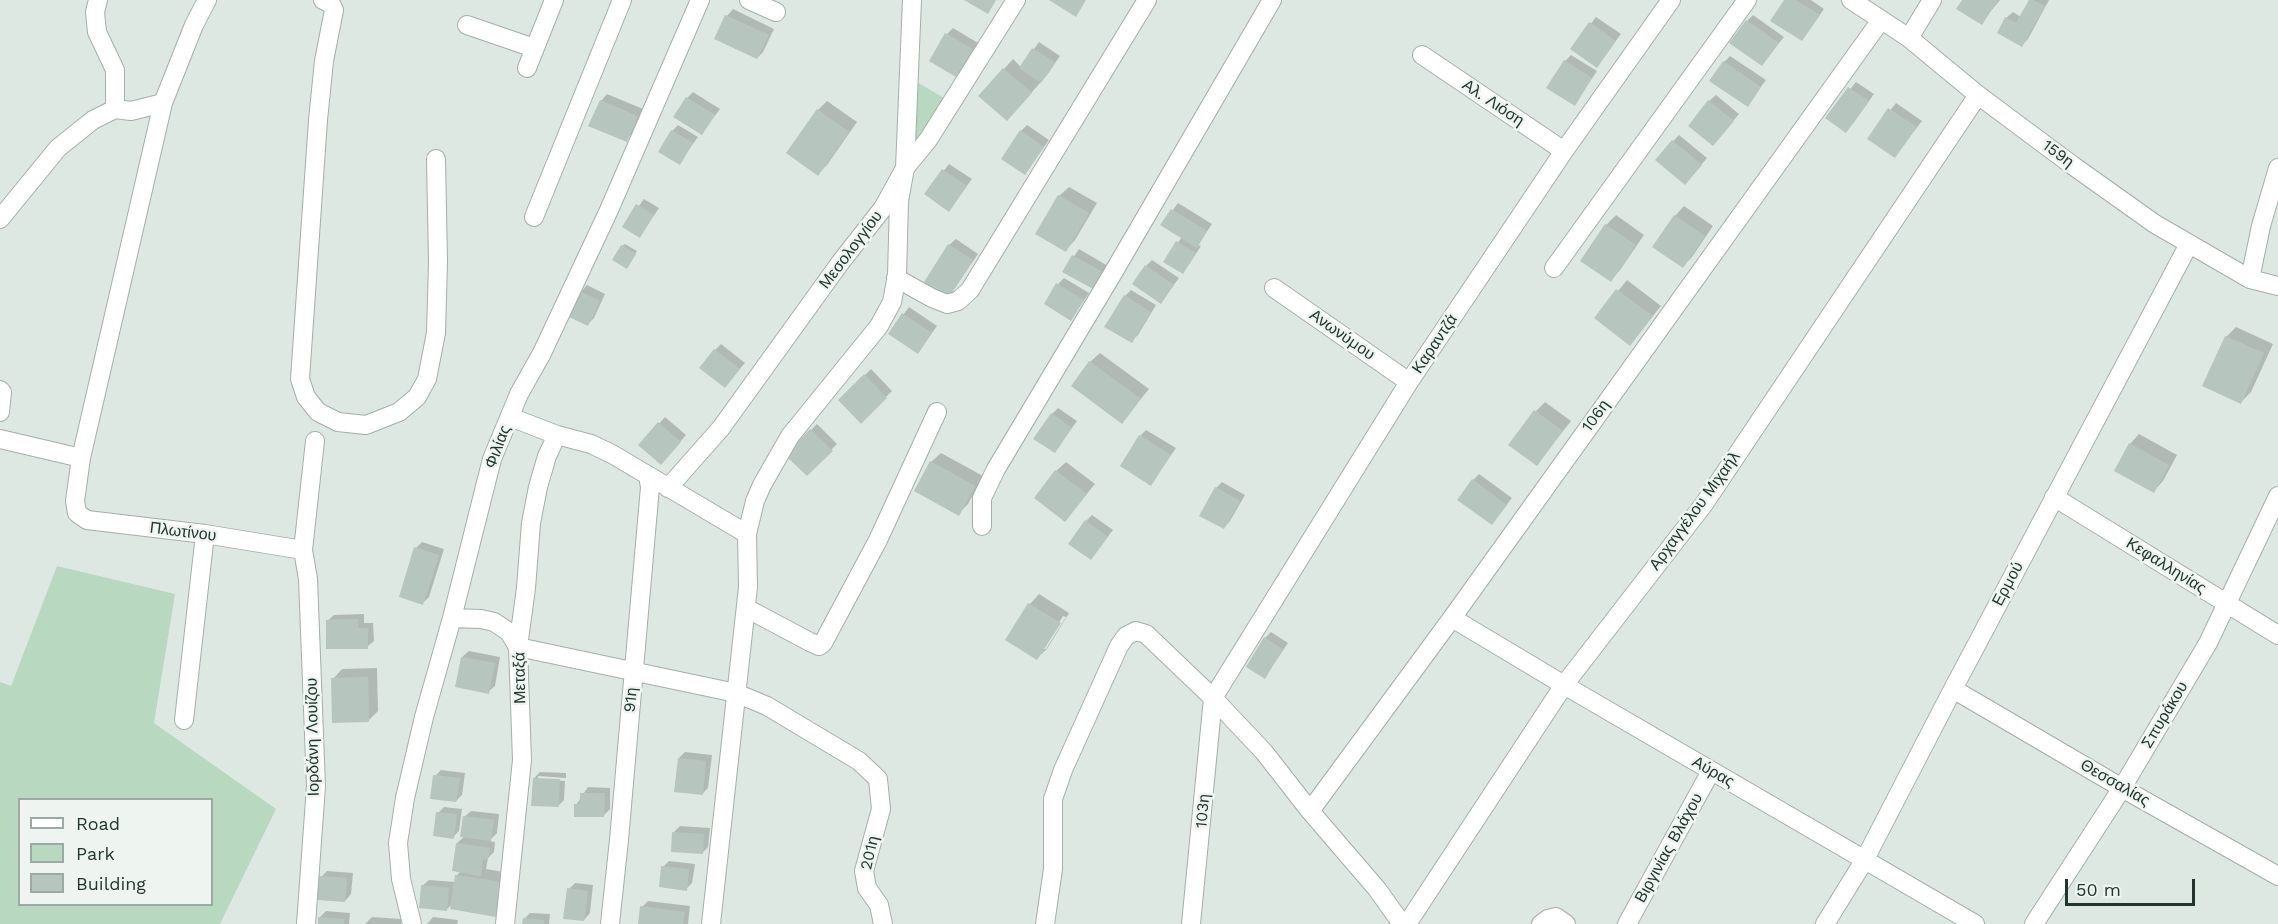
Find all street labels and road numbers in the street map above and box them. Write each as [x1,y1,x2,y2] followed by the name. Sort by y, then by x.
[1458,75,1528,131] street label: Αλ. Λιόση
[2039,136,2077,172] street label: 159η
[815,207,887,293] street label: Μεσολογγίου
[1306,306,1378,364] street label: Ανωνύμου
[1408,311,1462,377] street label: Καραντζά
[1578,396,1614,436] street label: 106η
[481,423,515,471] street label: Φιλίας
[1646,448,1744,574] street label: Αρχαγγέλου Μιχαήλ
[149,518,217,546] street label: Πλωτίνου
[2122,534,2210,598] street label: Κεφαλληνίας
[1988,559,2028,609] street label: Ερμού
[510,652,530,704] street label: Μεταξά
[302,678,324,796] street label: Ιορδάνη Λουίζου
[2138,678,2192,752] street label: Σπυράκου
[620,687,642,713] street label: 91η
[1689,752,1737,792] street label: Αύρας
[2077,755,2153,811] street label: Θεσσαλίας
[1631,790,1707,906] street label: Βιργινίας Βλάχου
[1192,793,1214,829] street label: 103η
[857,834,883,872] street label: 201η

